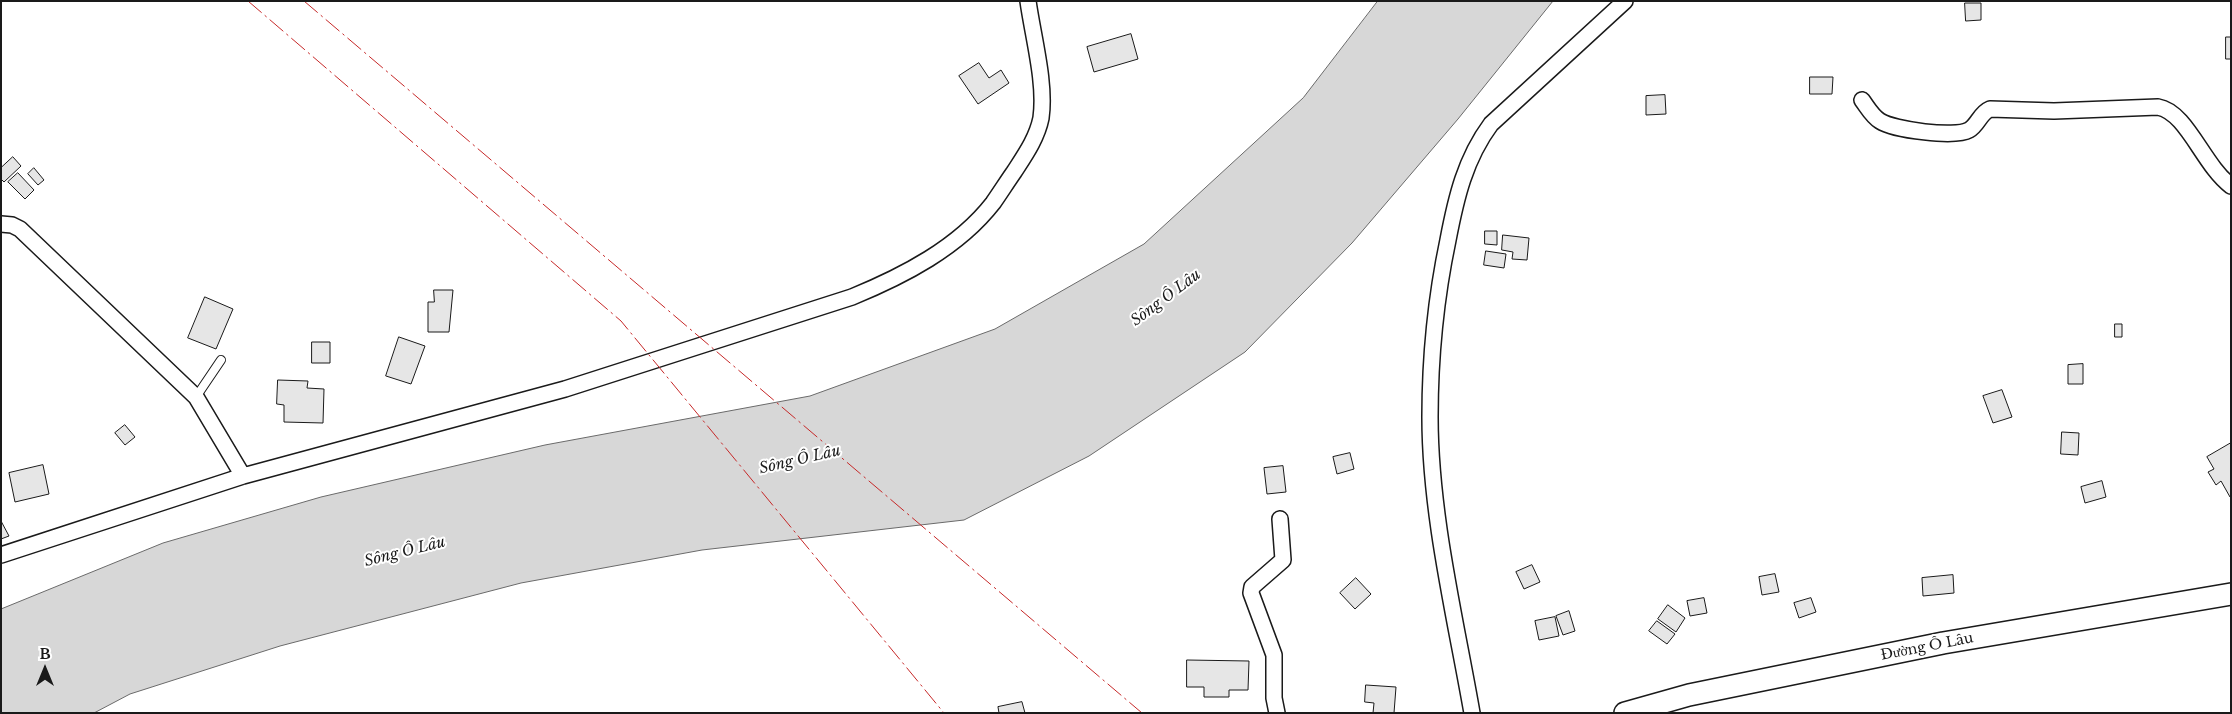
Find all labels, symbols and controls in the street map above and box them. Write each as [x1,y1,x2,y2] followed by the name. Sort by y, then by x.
[1127,266,1205,330] water label: Sông Ô Lâu
[758,442,842,478] water label: Sông Ô Lâu
[363,533,447,571] water label: Sông Ô Lâu
[1879,630,1975,664] street label: Đường Ô Lâu
[20,644,70,694] north arrow
[39,645,51,663] text: B

